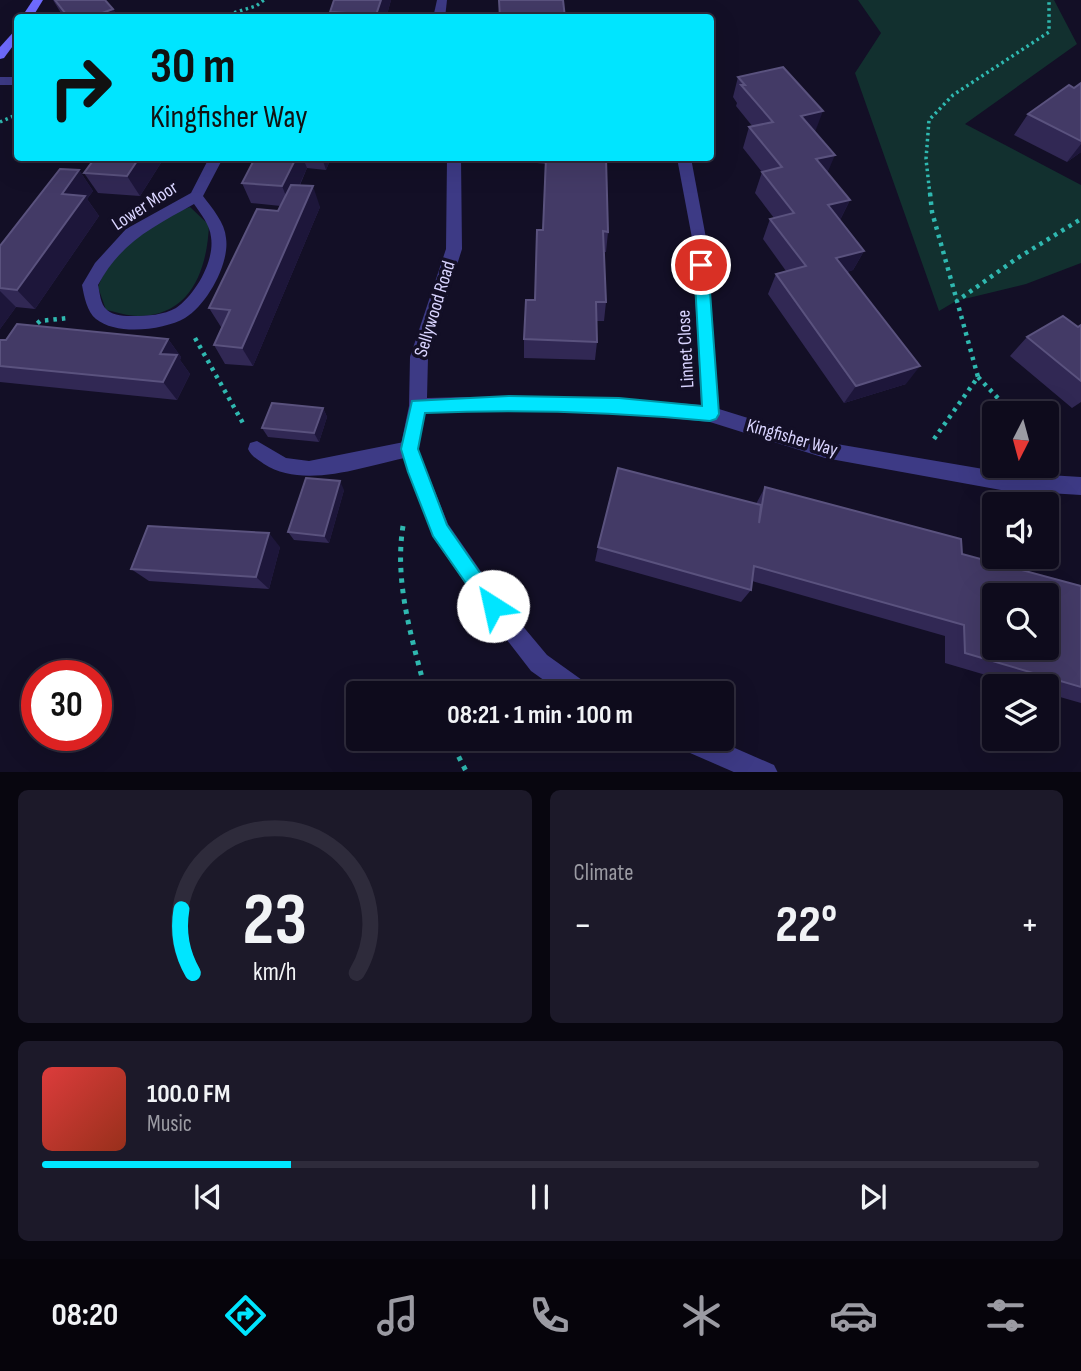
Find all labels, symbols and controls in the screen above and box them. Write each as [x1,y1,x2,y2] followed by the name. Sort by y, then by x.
[150,38,235,97] text: 30 m
[35,42,126,133] icon: right
[150,98,308,137] text: Kingfisher Way
[108,176,183,236] street label: Lower Moor
[671,235,731,295] pin
[682,246,720,284] icon: arrive
[410,258,460,360] street label: Sellywood Road
[672,309,700,389] street label: Linnet Close
[982,401,1059,478] north arrow
[982,401,1059,751] map controls
[744,414,841,462] street label: Kingfisher Way
[982,492,1059,569] button: sound
[456,569,530,643] position arrow
[982,583,1059,660] button: search
[21,660,112,751] speed limit sign: 30
[982,674,1059,751] button: layers
[447,700,633,731] text: 08:21 · 1 min · 100 m
[574,859,633,887] text: Climate
[242,877,307,965] text: 23
[775,894,837,957] text: 22°
[574,903,592,948] text: −
[1020,903,1039,948] text: +
[253,956,296,987] text: km/h
[147,1079,230,1110] text: 100.0 FM
[147,1110,192,1138] text: Music
[189,1178,227,1216] icon: previous
[521,1178,559,1216] icon: pause
[854,1178,892,1216] icon: next
[221,1291,270,1340] icon: directions
[373,1291,422,1340] icon: music
[525,1291,574,1340] icon: phone
[677,1291,726,1340] icon: climate
[829,1291,878,1340] icon: car
[981,1291,1030,1340] icon: filters
[51,1296,118,1335] text: 08:20

